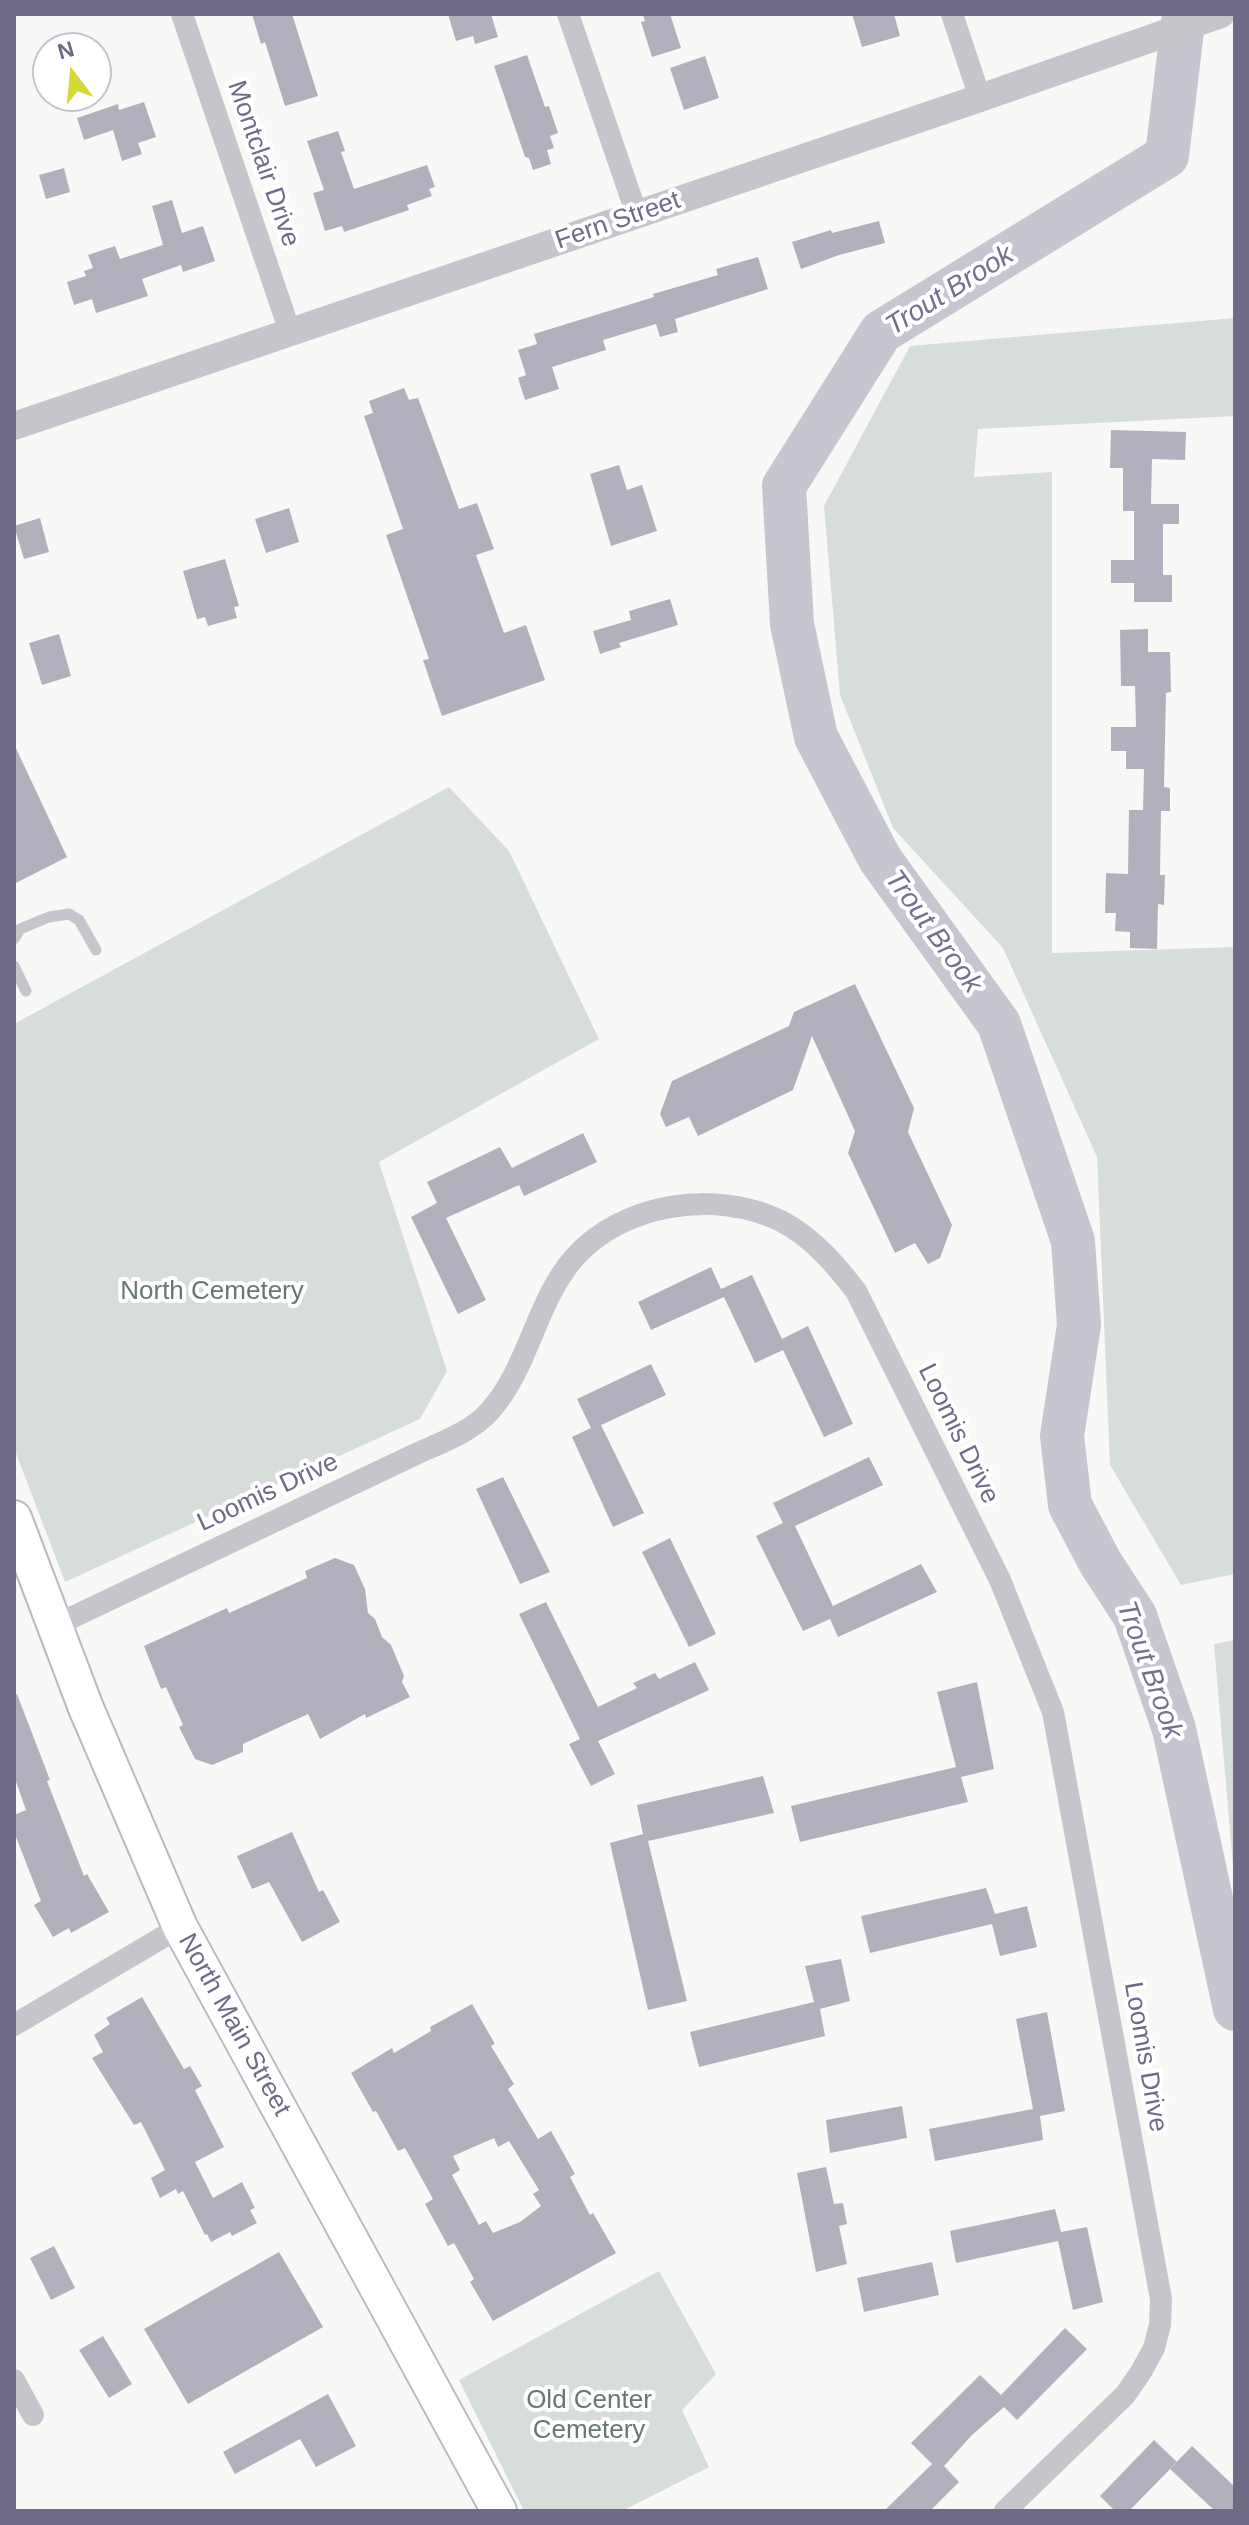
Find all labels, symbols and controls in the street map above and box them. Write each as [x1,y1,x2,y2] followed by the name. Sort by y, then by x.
[32,32,112,112] north arrow
[55,36,77,65] text: N
[220,77,306,251] street label: Montclair Drive
[551,185,685,257] street label: Fern Street
[880,239,1020,343] water label: Trout Brook
[877,864,989,1000] water label: Trout Brook
[120,1276,304,1308] park label: North Cemetery
[911,1359,1005,1509] street label: Loomis Drive
[193,1447,343,1539] street label: Loomis Drive
[1109,1597,1189,1743] water label: Trout Brook
[171,1928,297,2122] street label: North Main Street
[1116,1980,1174,2134] street label: Loomis Drive
[526,2385,652,2446] park label: Old Center Cemetery

